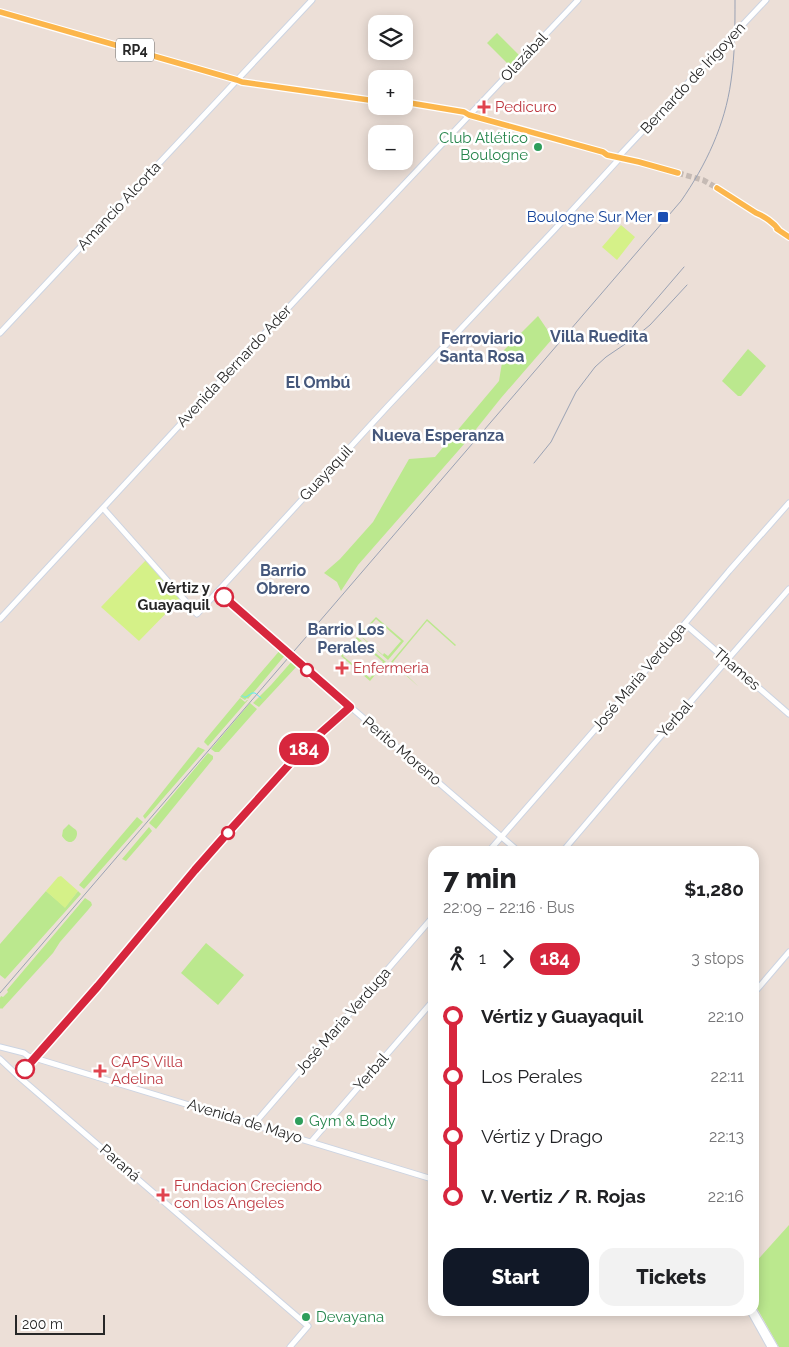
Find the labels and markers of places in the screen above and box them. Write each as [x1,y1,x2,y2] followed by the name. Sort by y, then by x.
[495,98,557,116] place label: Pedicuro
[477,100,491,114] marker: Pedicuro
[439,129,528,164] place label: Club Atlético Boulogne
[532,141,544,153] marker: Club Atlético Boulogne
[527,208,653,226] place label: Boulogne Sur Mer
[656,210,670,224] marker: Boulogne Sur Mer
[138,579,211,614] place label: Vértiz y Guayaquil
[214,587,234,607] marker: Vértiz y Guayaquil
[353,659,429,677] place label: Enfermeria
[335,661,349,675] marker: Enfermeria
[300,663,314,677] unlabelled marker
[221,826,235,840] unlabelled marker
[111,1053,183,1088] place label: CAPS Villa Adelina
[15,1059,35,1079] unlabelled marker
[93,1064,107,1078] marker: CAPS Villa Adelina
[309,1112,396,1130] place label: Gym & Body
[293,1115,305,1127] marker: Gym & Body
[174,1177,322,1212] place label: Fundacion Creciendo con los Angeles
[156,1188,170,1202] marker: Fundacion Creciendo con los Angeles
[316,1308,384,1326] place label: Devayana
[300,1311,312,1323] marker: Devayana

